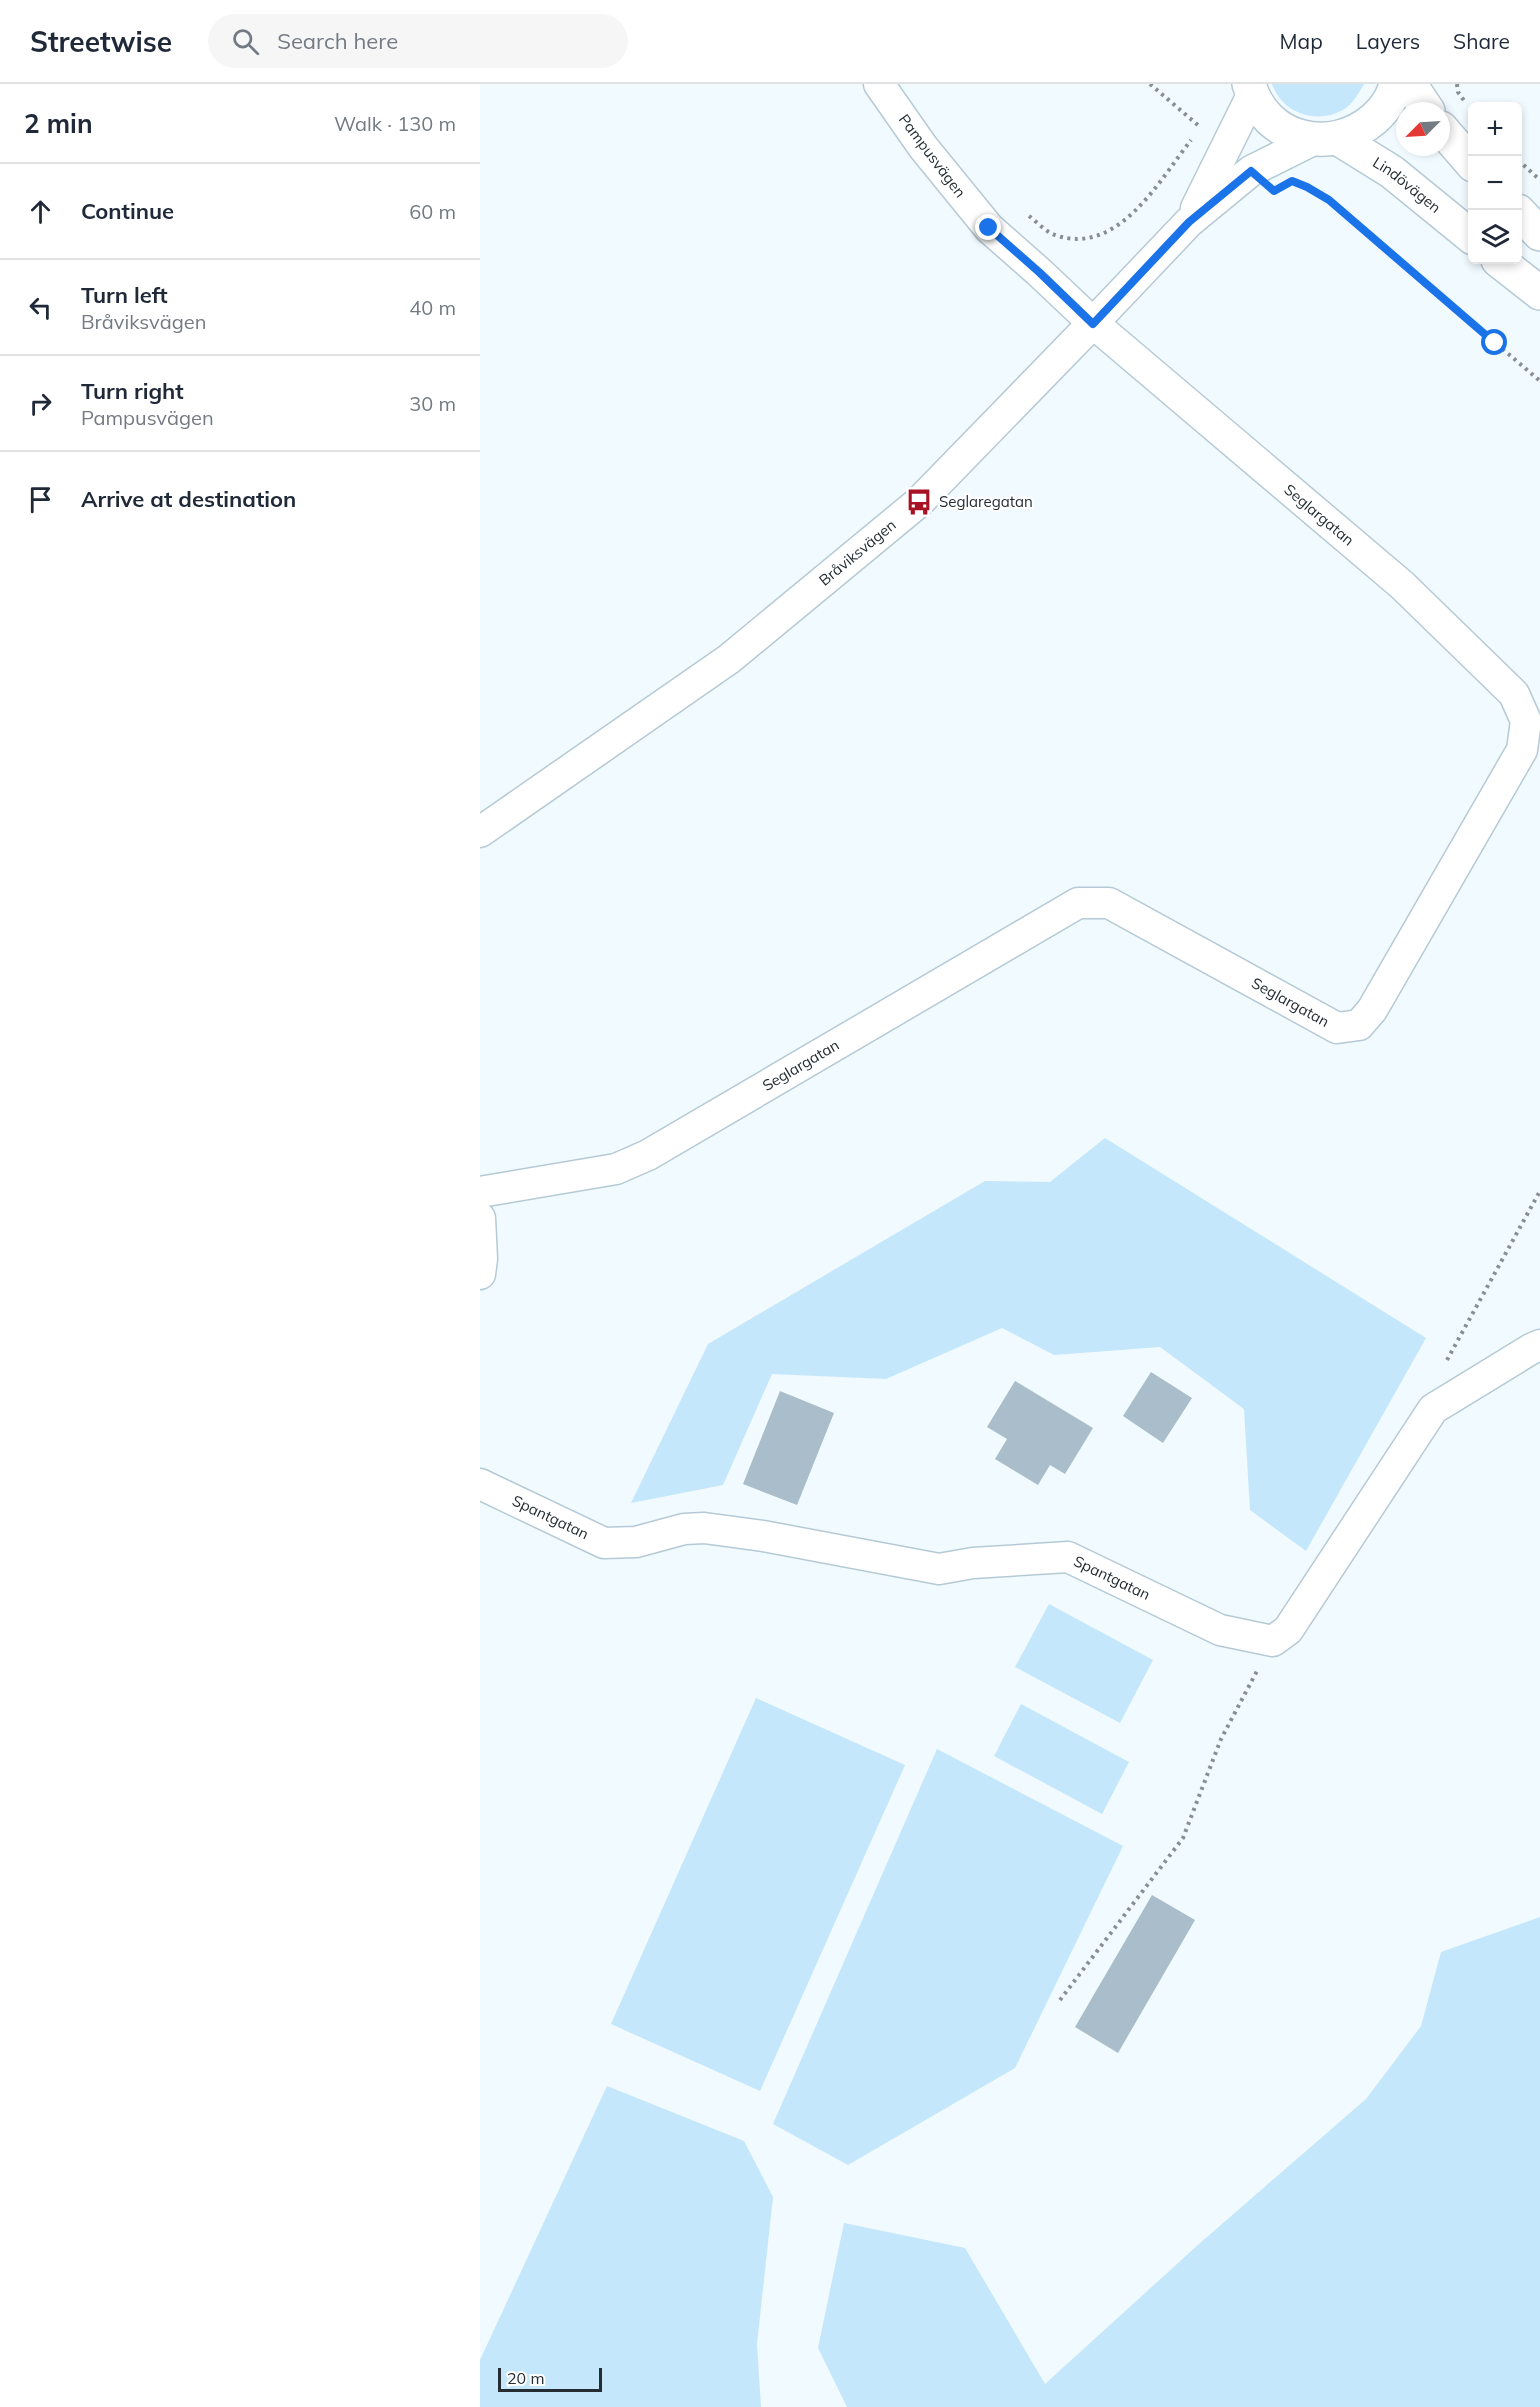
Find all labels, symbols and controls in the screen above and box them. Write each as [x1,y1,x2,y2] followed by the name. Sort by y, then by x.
[208,14,628,68] search box
[30,24,172,59] text: Streetwise
[229,25,262,58] icon: search
[277,27,398,55] text: Search here
[1280,28,1323,54] text: Map
[1356,28,1420,54] text: Layers
[1453,28,1510,54] text: Share
[1396,102,1450,156] north arrow
[1468,102,1522,264] map controls
[1468,102,1522,156] button: +
[24,107,93,140] text: 2 min
[895,110,970,201] street label: Pampusvägen
[334,111,456,136] text: Walk · 130 m
[1369,152,1445,217] street label: Lindövägen
[1468,156,1522,210] button: −
[24,195,57,228] icon: ahead
[81,197,174,225] text: Continue
[409,199,456,224] text: 60 m
[1468,210,1522,264] button: layers
[975,214,1001,240] route end
[81,281,168,309] text: Turn left
[24,291,57,324] icon: left
[409,295,456,320] text: 40 m
[81,309,206,334] text: Bråviksvägen
[1481,329,1507,355] route start
[81,377,184,405] text: Turn right
[24,387,57,420] icon: right
[409,391,456,416] text: 30 m
[81,405,214,430] text: Pampusvägen
[1280,480,1358,549] street label: Seglargatan
[24,483,57,516] icon: arrive
[81,485,296,513] text: Arrive at destination
[904,487,934,517] bus stop icon: Seglaregatan
[939,492,1033,511] place label: Seglaregatan
[815,515,900,590] street label: Bråviksvägen
[1248,973,1333,1031] street label: Seglargatan
[759,1035,842,1095] street label: Seglargatan
[509,1491,592,1543] street label: Spantgatan
[1071,1551,1153,1604] street label: Spantgatan
[498,2365,602,2392] scale bar
[507,2368,544,2388] text: 20 m

